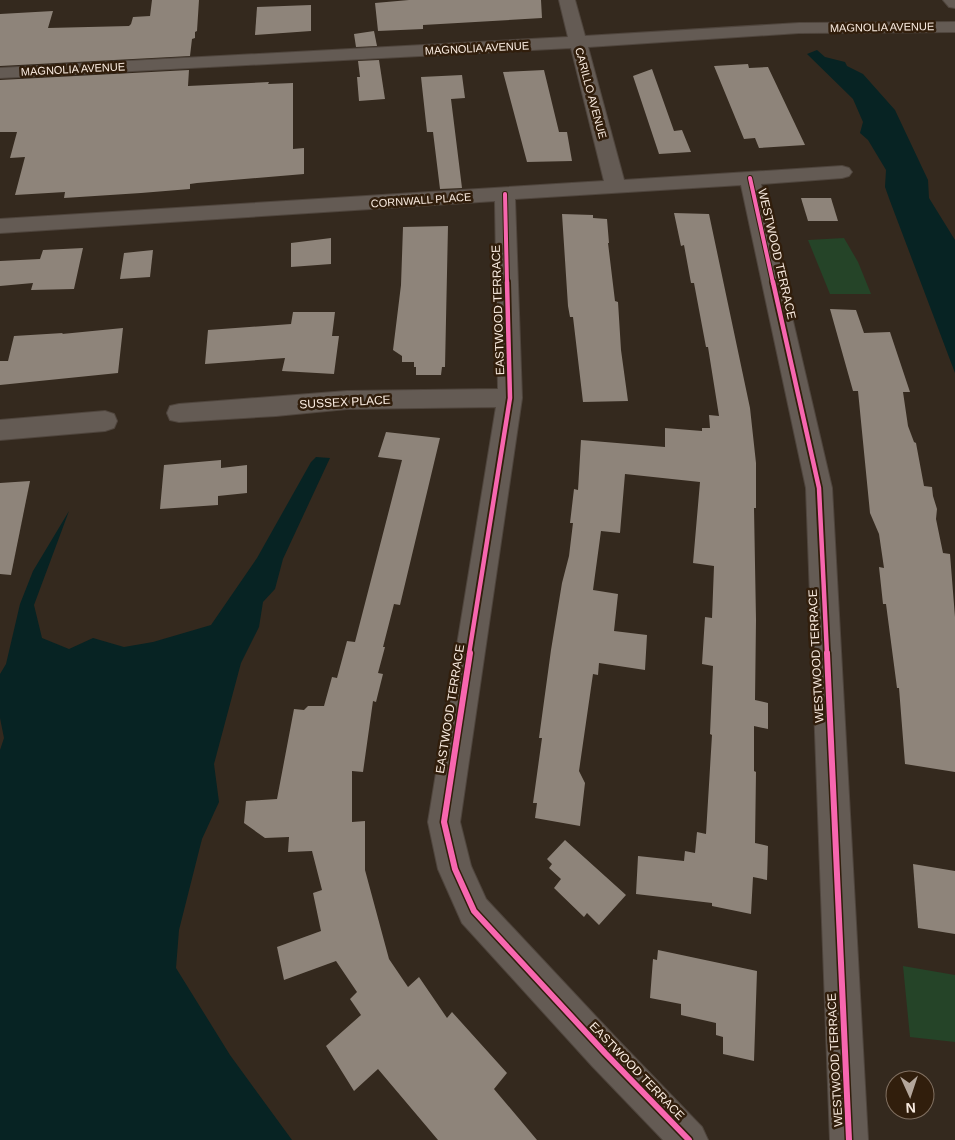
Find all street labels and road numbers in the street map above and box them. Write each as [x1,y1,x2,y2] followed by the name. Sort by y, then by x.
[830,20,934,34] street label: MAGNOLIA AVENUE
[425,39,529,57] street label: MAGNOLIA AVENUE
[573,46,609,140] street label: CARILLO AVENUE
[21,60,125,78] street label: MAGNOLIA AVENUE
[755,187,799,321] street label: WESTWOOD TERRACE
[370,191,472,209] street label: CORNWALL PLACE
[489,245,507,375] street label: EASTWOOD TERRACE
[299,393,391,411] street label: SUSSEX PLACE
[806,589,826,723] street label: WESTWOOD TERRACE
[433,643,467,775] street label: EASTWOOD TERRACE
[825,993,845,1127] street label: WESTWOOD TERRACE
[587,1019,687,1123] street label: EASTWOOD TERRACE

